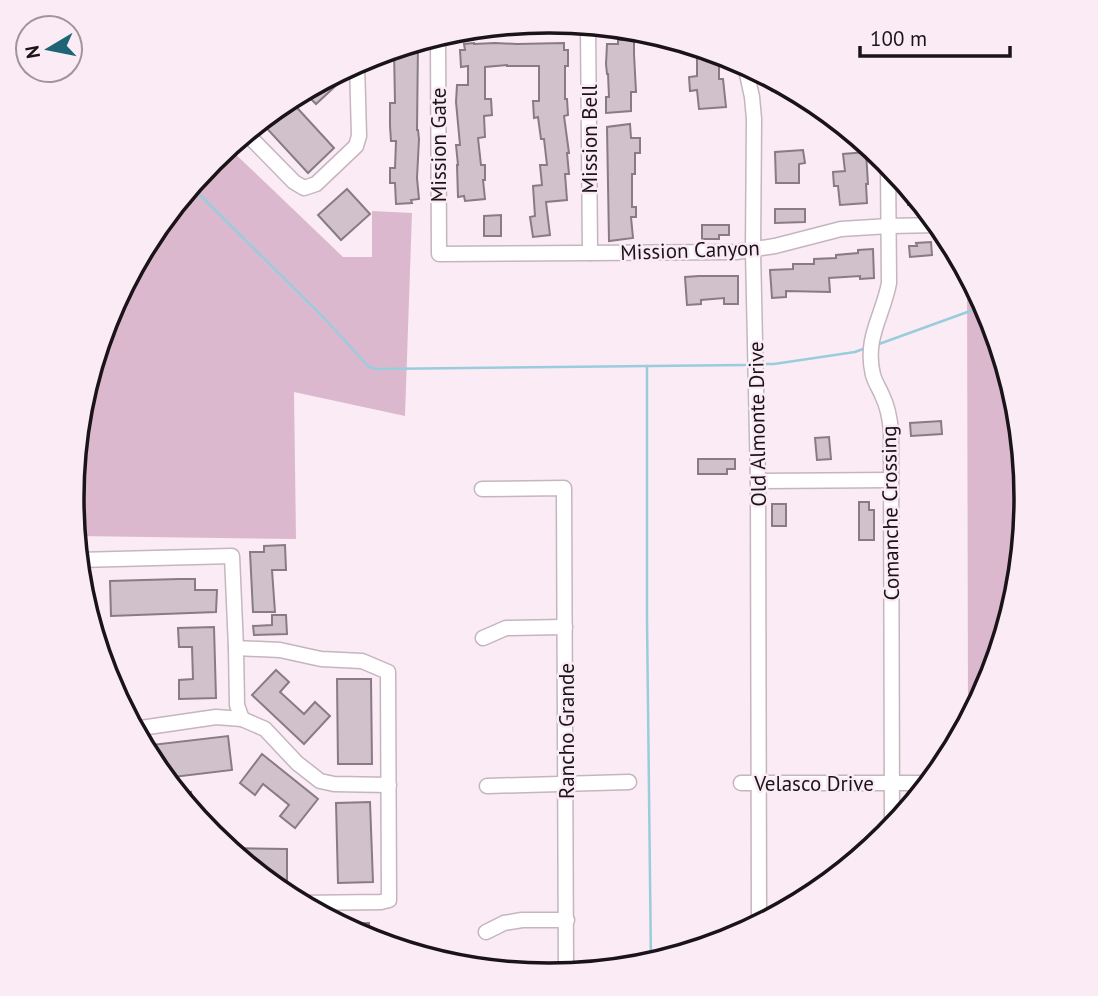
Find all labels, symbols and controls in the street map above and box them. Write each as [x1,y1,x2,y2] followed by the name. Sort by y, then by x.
[14,14,84,84] north arrow
[860,14,1010,58] scale bar
[870,25,927,52] text: 100 m
[19,44,45,60] text: N
[576,84,603,194] street label: Mission Bell
[425,88,452,202] street label: Mission Gate
[620,234,760,266] street label: Mission Canyon
[742,341,772,507] street label: Old Almonte Drive
[875,425,905,601] street label: Comanche Crossing
[553,663,580,799] street label: Rancho Grande
[753,770,874,797] street label: Velasco Drive

